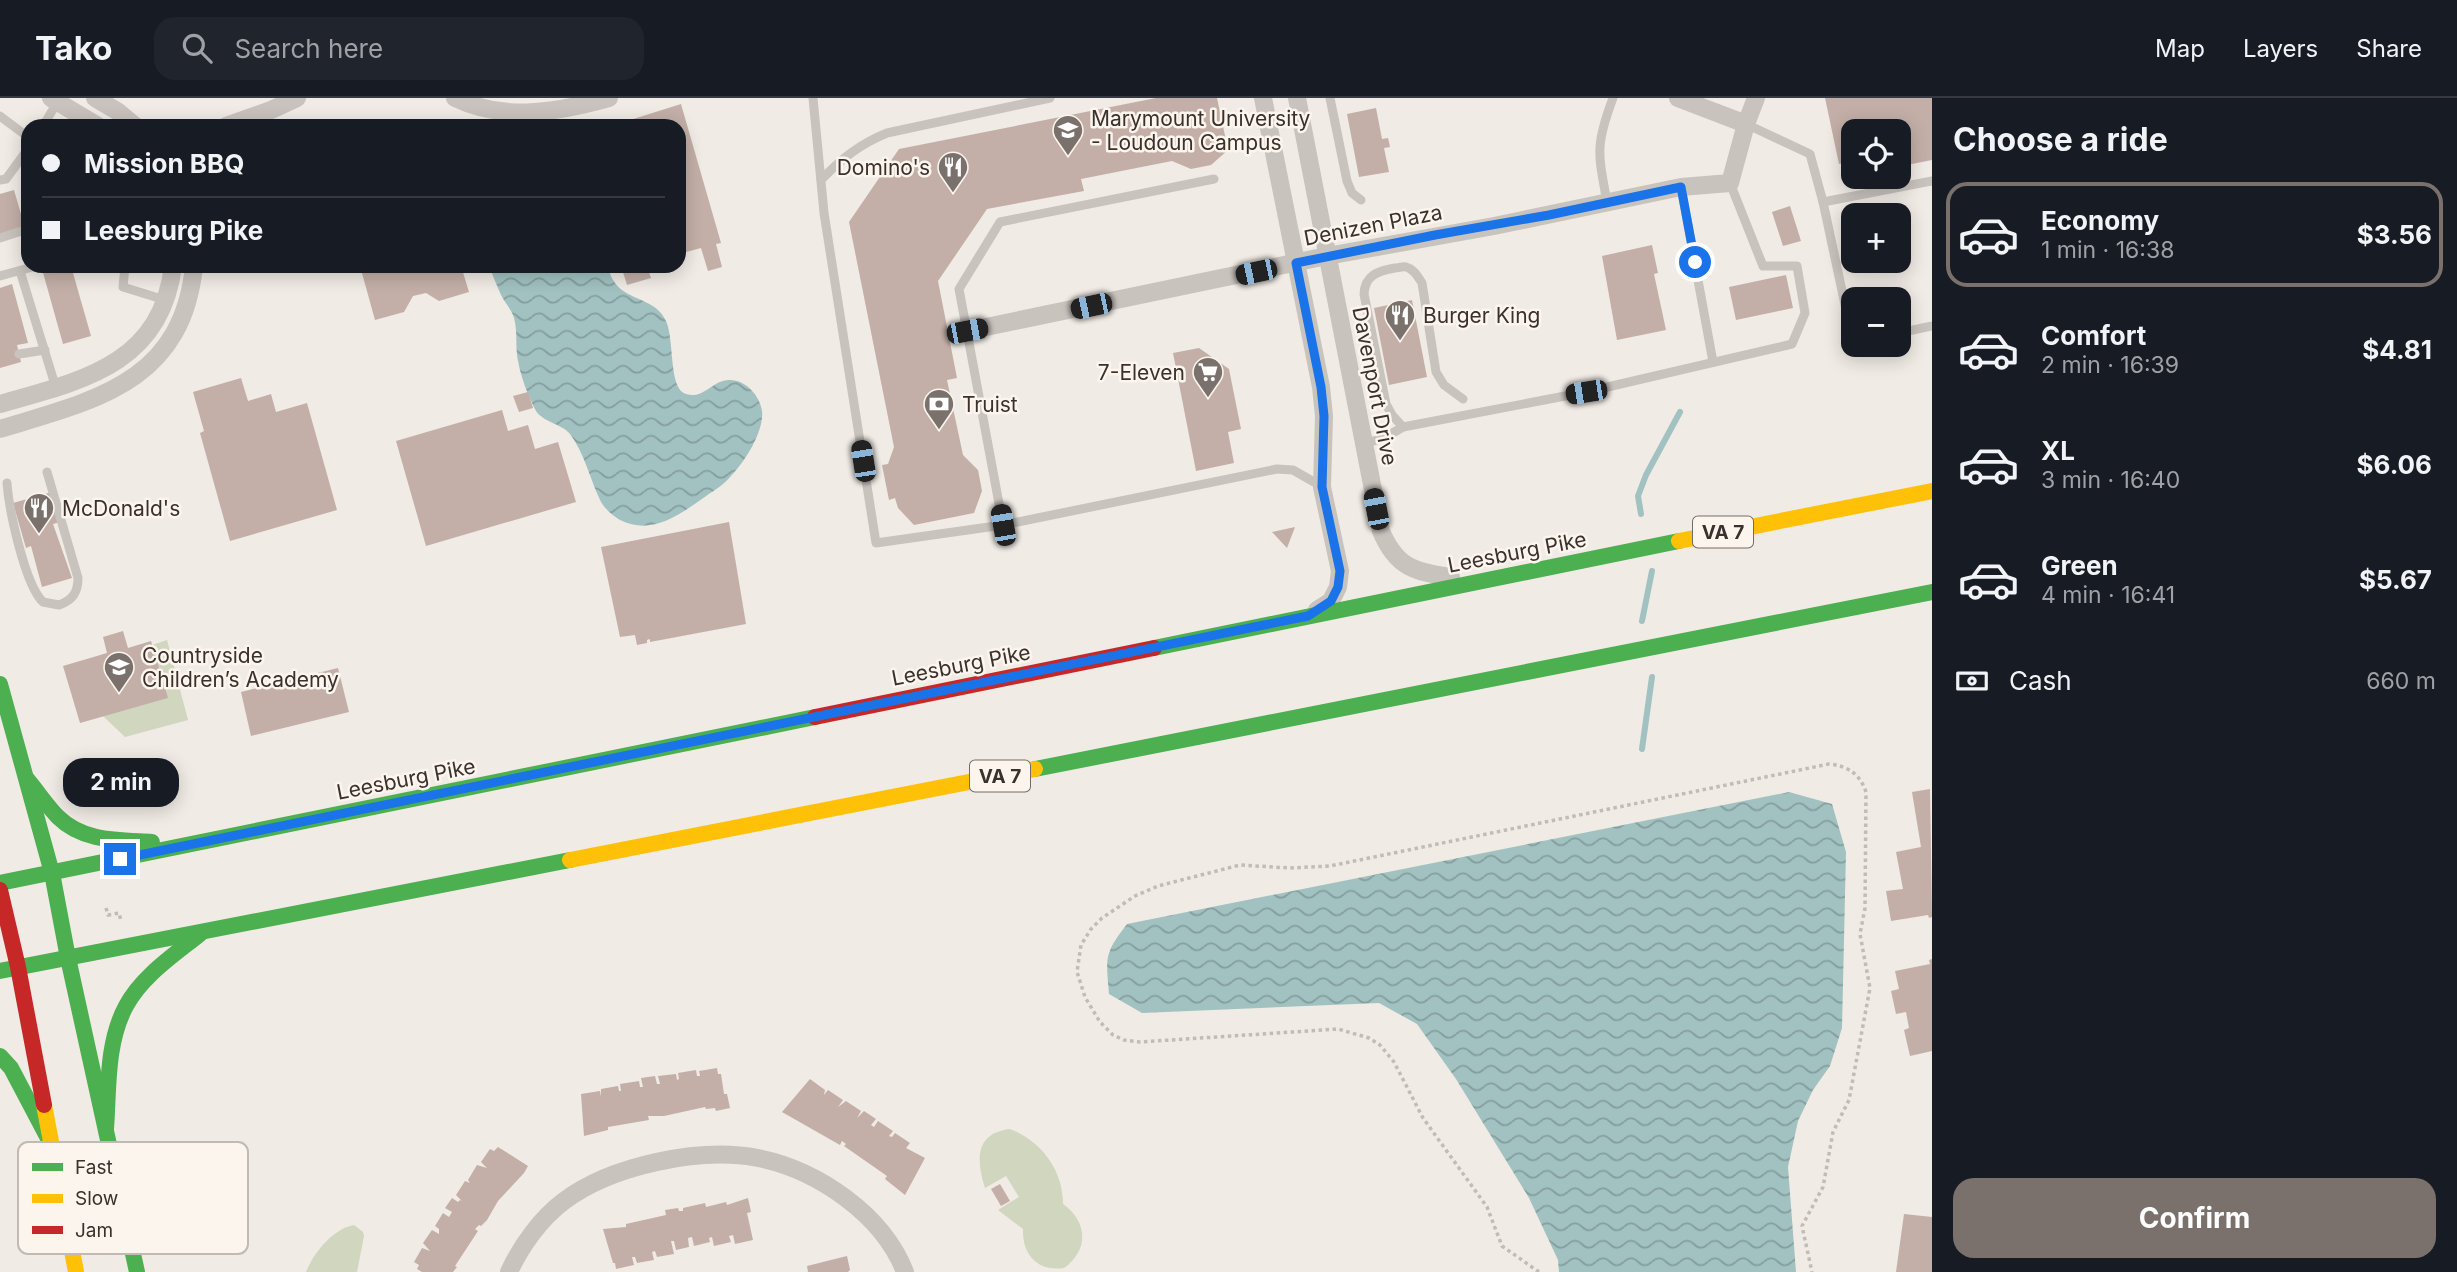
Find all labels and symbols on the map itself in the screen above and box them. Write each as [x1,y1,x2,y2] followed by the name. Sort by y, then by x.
[1091,106,1310,155] place label: Marymount University - Loudoun Campus
[1051,113,1085,157] school or university icon: Marymount University - Loudoun Campus
[936,150,970,194] restaurant icon: Domino's
[837,155,930,180] place label: Domino's
[1302,199,1444,251] street label: Denizen Plaza
[1679,246,1711,278] route start
[1234,257,1279,287] car
[1069,291,1114,321] car
[1383,298,1417,342] restaurant icon: Burger King
[1423,303,1540,328] place label: Burger King
[1347,304,1403,468] street label: Davenport Drive
[945,317,990,345] car
[1191,355,1225,399] supermarket icon: 7-Eleven
[1098,360,1185,385] place label: 7-Eleven
[1564,378,1609,406] car
[922,387,956,431] bank icon: Truist
[962,392,1018,417] place label: Truist
[850,439,877,483] car
[1362,486,1391,532] car
[22,491,56,535] restaurant icon: McDonald's
[62,496,180,521] place label: McDonald's
[990,502,1017,548] car
[1693,516,1753,547] road number: VA 7
[1445,526,1589,578] street label: Leesburg Pike
[889,639,1033,691] street label: Leesburg Pike
[142,643,339,692] place label: Countryside Children’s Academy
[102,650,136,694] school or university icon: Countryside Children’s Academy
[334,753,478,805] street label: Leesburg Pike
[62,758,178,806] callout: 2 min
[970,761,1030,792] road number: VA 7
[104,843,136,875] route end
[18,1142,248,1254] legend
[75,1156,113,1179] text: Fast
[75,1187,118,1210] text: Slow
[75,1219,113,1242] text: Jam

